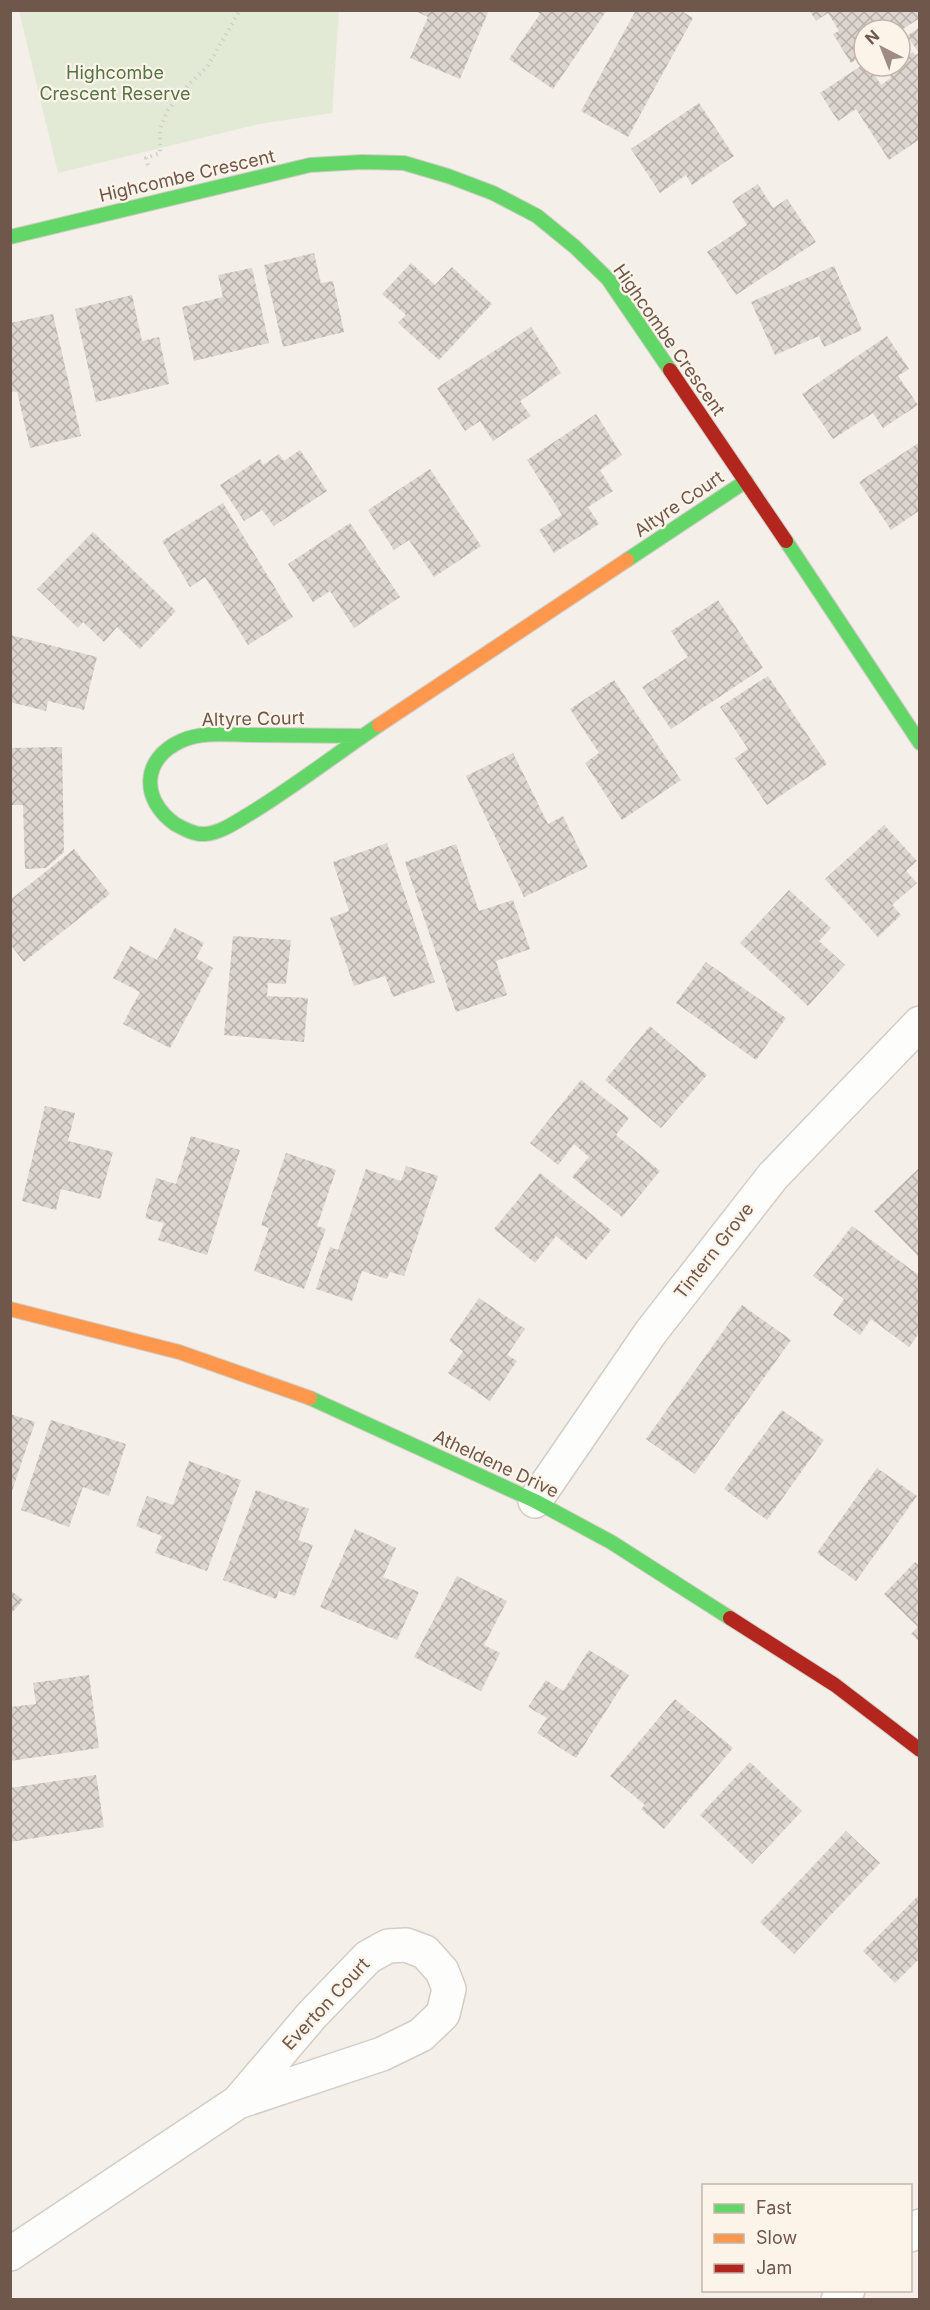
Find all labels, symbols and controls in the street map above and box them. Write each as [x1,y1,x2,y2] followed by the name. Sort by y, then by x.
[852,18,912,78] north arrow
[861,25,883,48] text: N
[39,62,191,104] park label: Highcombe Crescent Reserve
[97,145,277,206] street label: Highcombe Crescent
[609,260,730,419] street label: Highcombe Crescent
[630,466,727,541] street label: Altyre Court
[201,707,305,730] street label: Altyre Court
[670,1198,758,1303] street label: Tintern Grove
[430,1425,562,1502] street label: Atheldene Drive
[278,1953,374,2054] street label: Everton Court
[702,2184,912,2292] legend
[756,2197,792,2218] text: Fast
[756,2227,797,2248] text: Slow
[756,2257,792,2278] text: Jam

